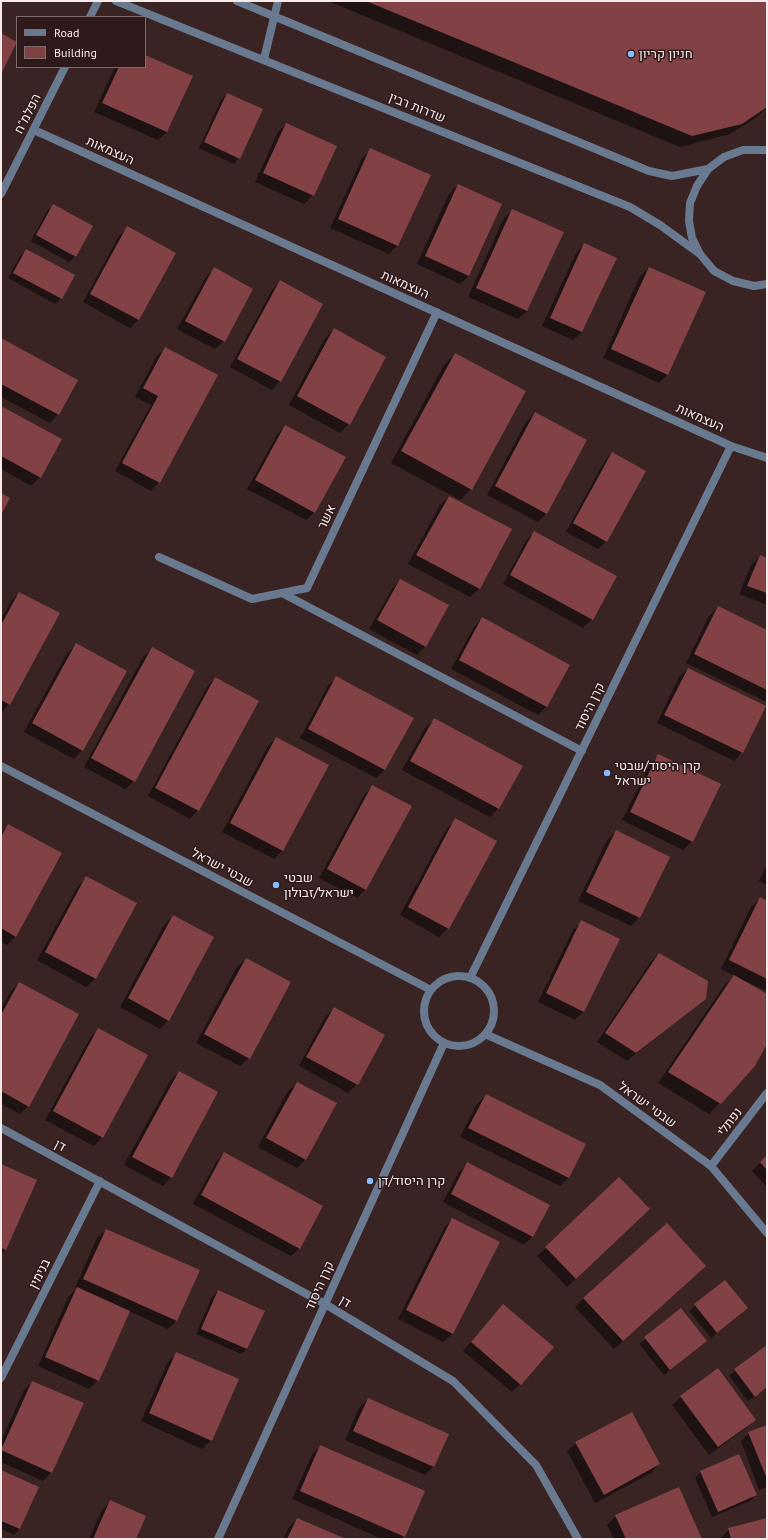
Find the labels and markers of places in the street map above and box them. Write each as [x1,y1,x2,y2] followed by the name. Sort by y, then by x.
[639,46,693,62] place label: חניון קריון
[626,49,636,59] marker: חניון קריון
[615,758,701,789] place label: קרן היסוד/שבטי ישראל
[602,768,612,778] marker: קרן היסוד/שבטי ישראל
[284,870,354,901] place label: שבטי ישראל/זבולון
[271,880,281,890] marker: שבטי ישראל/זבולון
[378,1173,445,1189] place label: קרן היסוד/דן
[365,1176,375,1186] marker: קרן היסוד/דן

